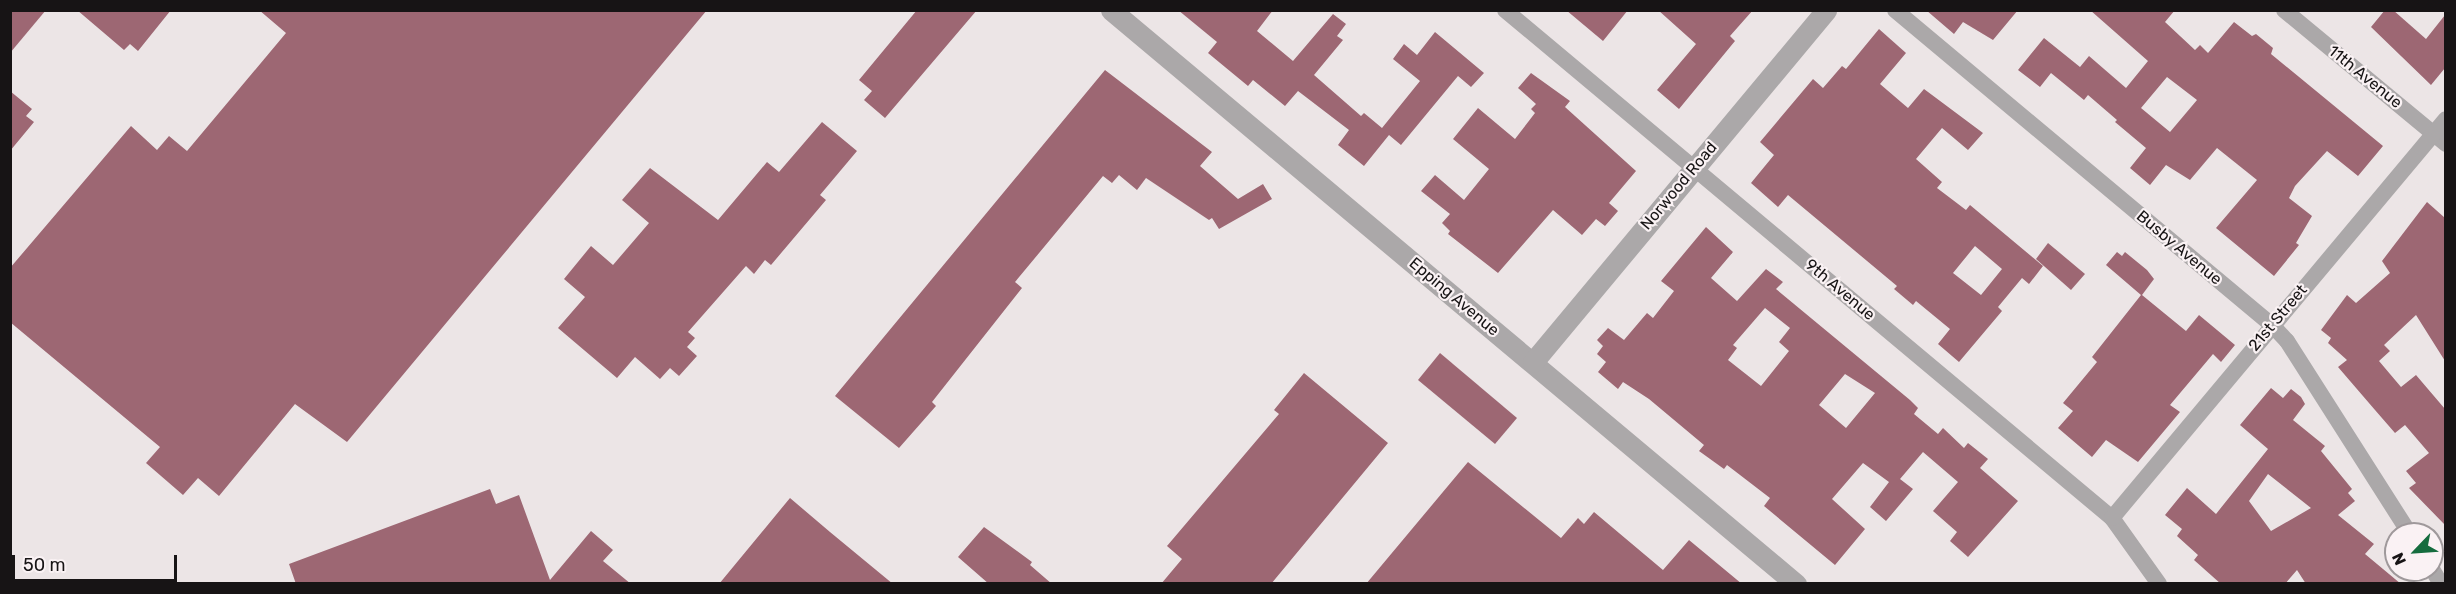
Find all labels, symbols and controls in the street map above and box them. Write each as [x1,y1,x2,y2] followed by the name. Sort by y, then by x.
[2324,41,2406,113] street label: 11th Avenue
[1637,138,1721,234] street label: Norwood Road
[2132,206,2226,290] street label: Busby Avenue
[1405,254,1503,340] street label: Epping Avenue
[1801,255,1879,325] street label: 9th Avenue
[2245,281,2311,355] street label: 21st Street
[2384,522,2444,582] north arrow
[15,543,180,581] scale bar
[2388,550,2410,568] text: N
[23,554,66,576] text: 50 m

